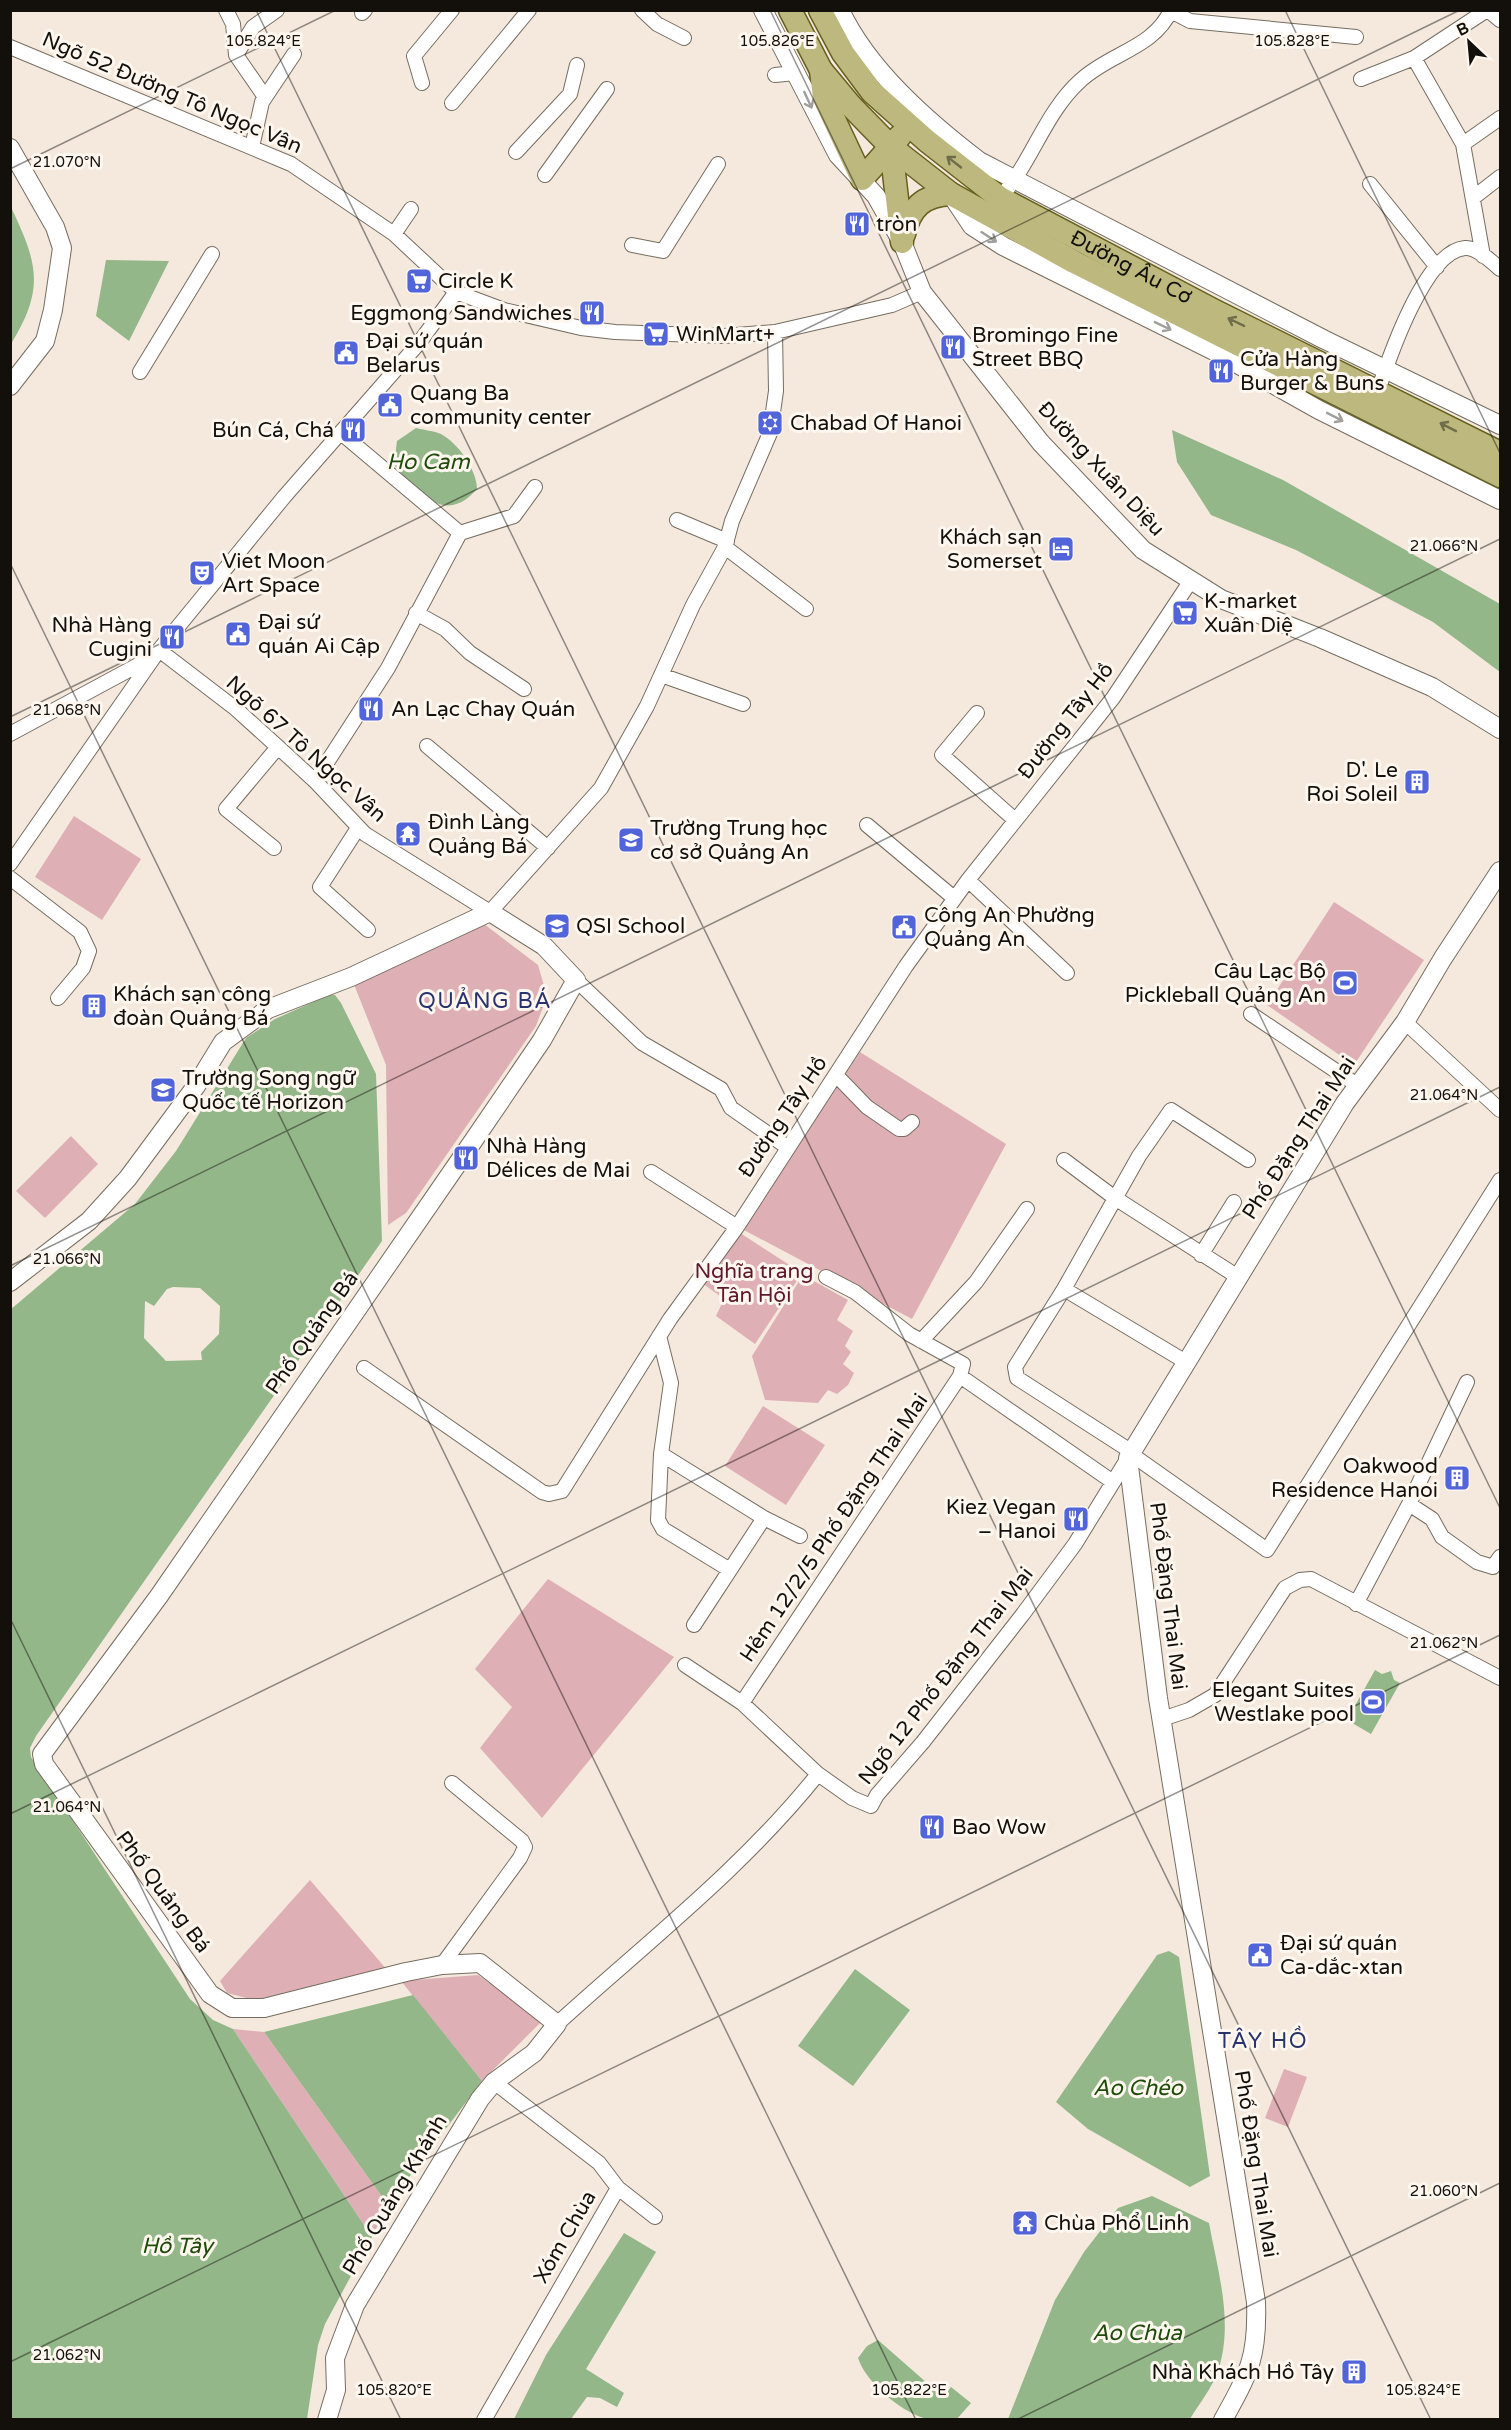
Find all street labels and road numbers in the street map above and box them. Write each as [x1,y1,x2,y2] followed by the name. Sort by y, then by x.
[38,27,306,159] street label: Ngõ 52 Đường Tô Ngọc Vân
[1066,225,1196,309] street label: Đường Âu Cơ
[1032,397,1170,541] street label: Đường Xuân Diệu
[1013,658,1119,784] street label: Đường Tây Hồ
[221,671,391,827] street label: Ngõ 67 Tô Ngọc Vân
[733,1052,833,1182] street label: Đường Tây Hồ
[1237,1052,1361,1224] street label: Phố Đặng Thai Mai
[260,1267,364,1399] street label: Phố Quảng Bá
[735,1389,933,1667] street label: Hẻm 12/2/5 Phố Đặng Thai Mai
[1144,1501,1192,1691] street label: Phố Đặng Thai Mai
[853,1562,1039,1790] street label: Ngõ 12 Phố Đặng Thai Mai
[110,1826,216,1958] street label: Phố Quảng Bá
[1229,2069,1283,2259] street label: Phố Đặng Thai Mai
[337,2110,453,2280] street label: Phố Quảng Khánh
[529,2186,601,2288] street label: Xóm Chùa

